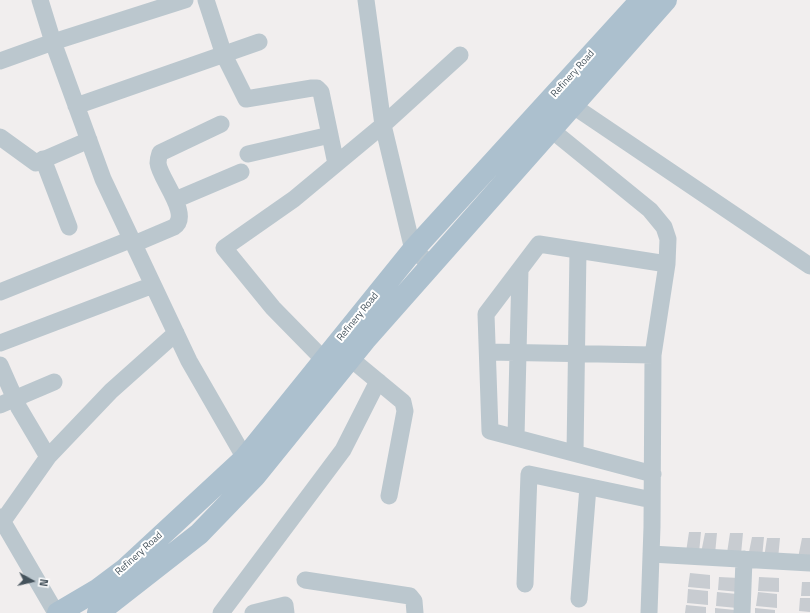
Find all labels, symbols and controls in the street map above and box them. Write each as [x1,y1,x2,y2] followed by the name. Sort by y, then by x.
[549,48,597,100] street label: Refinery Road
[335,290,381,344] street label: Refinery Road
[113,530,165,578] street label: Refinery Road
[12,561,52,601] north arrow
[35,578,52,588] text: N

